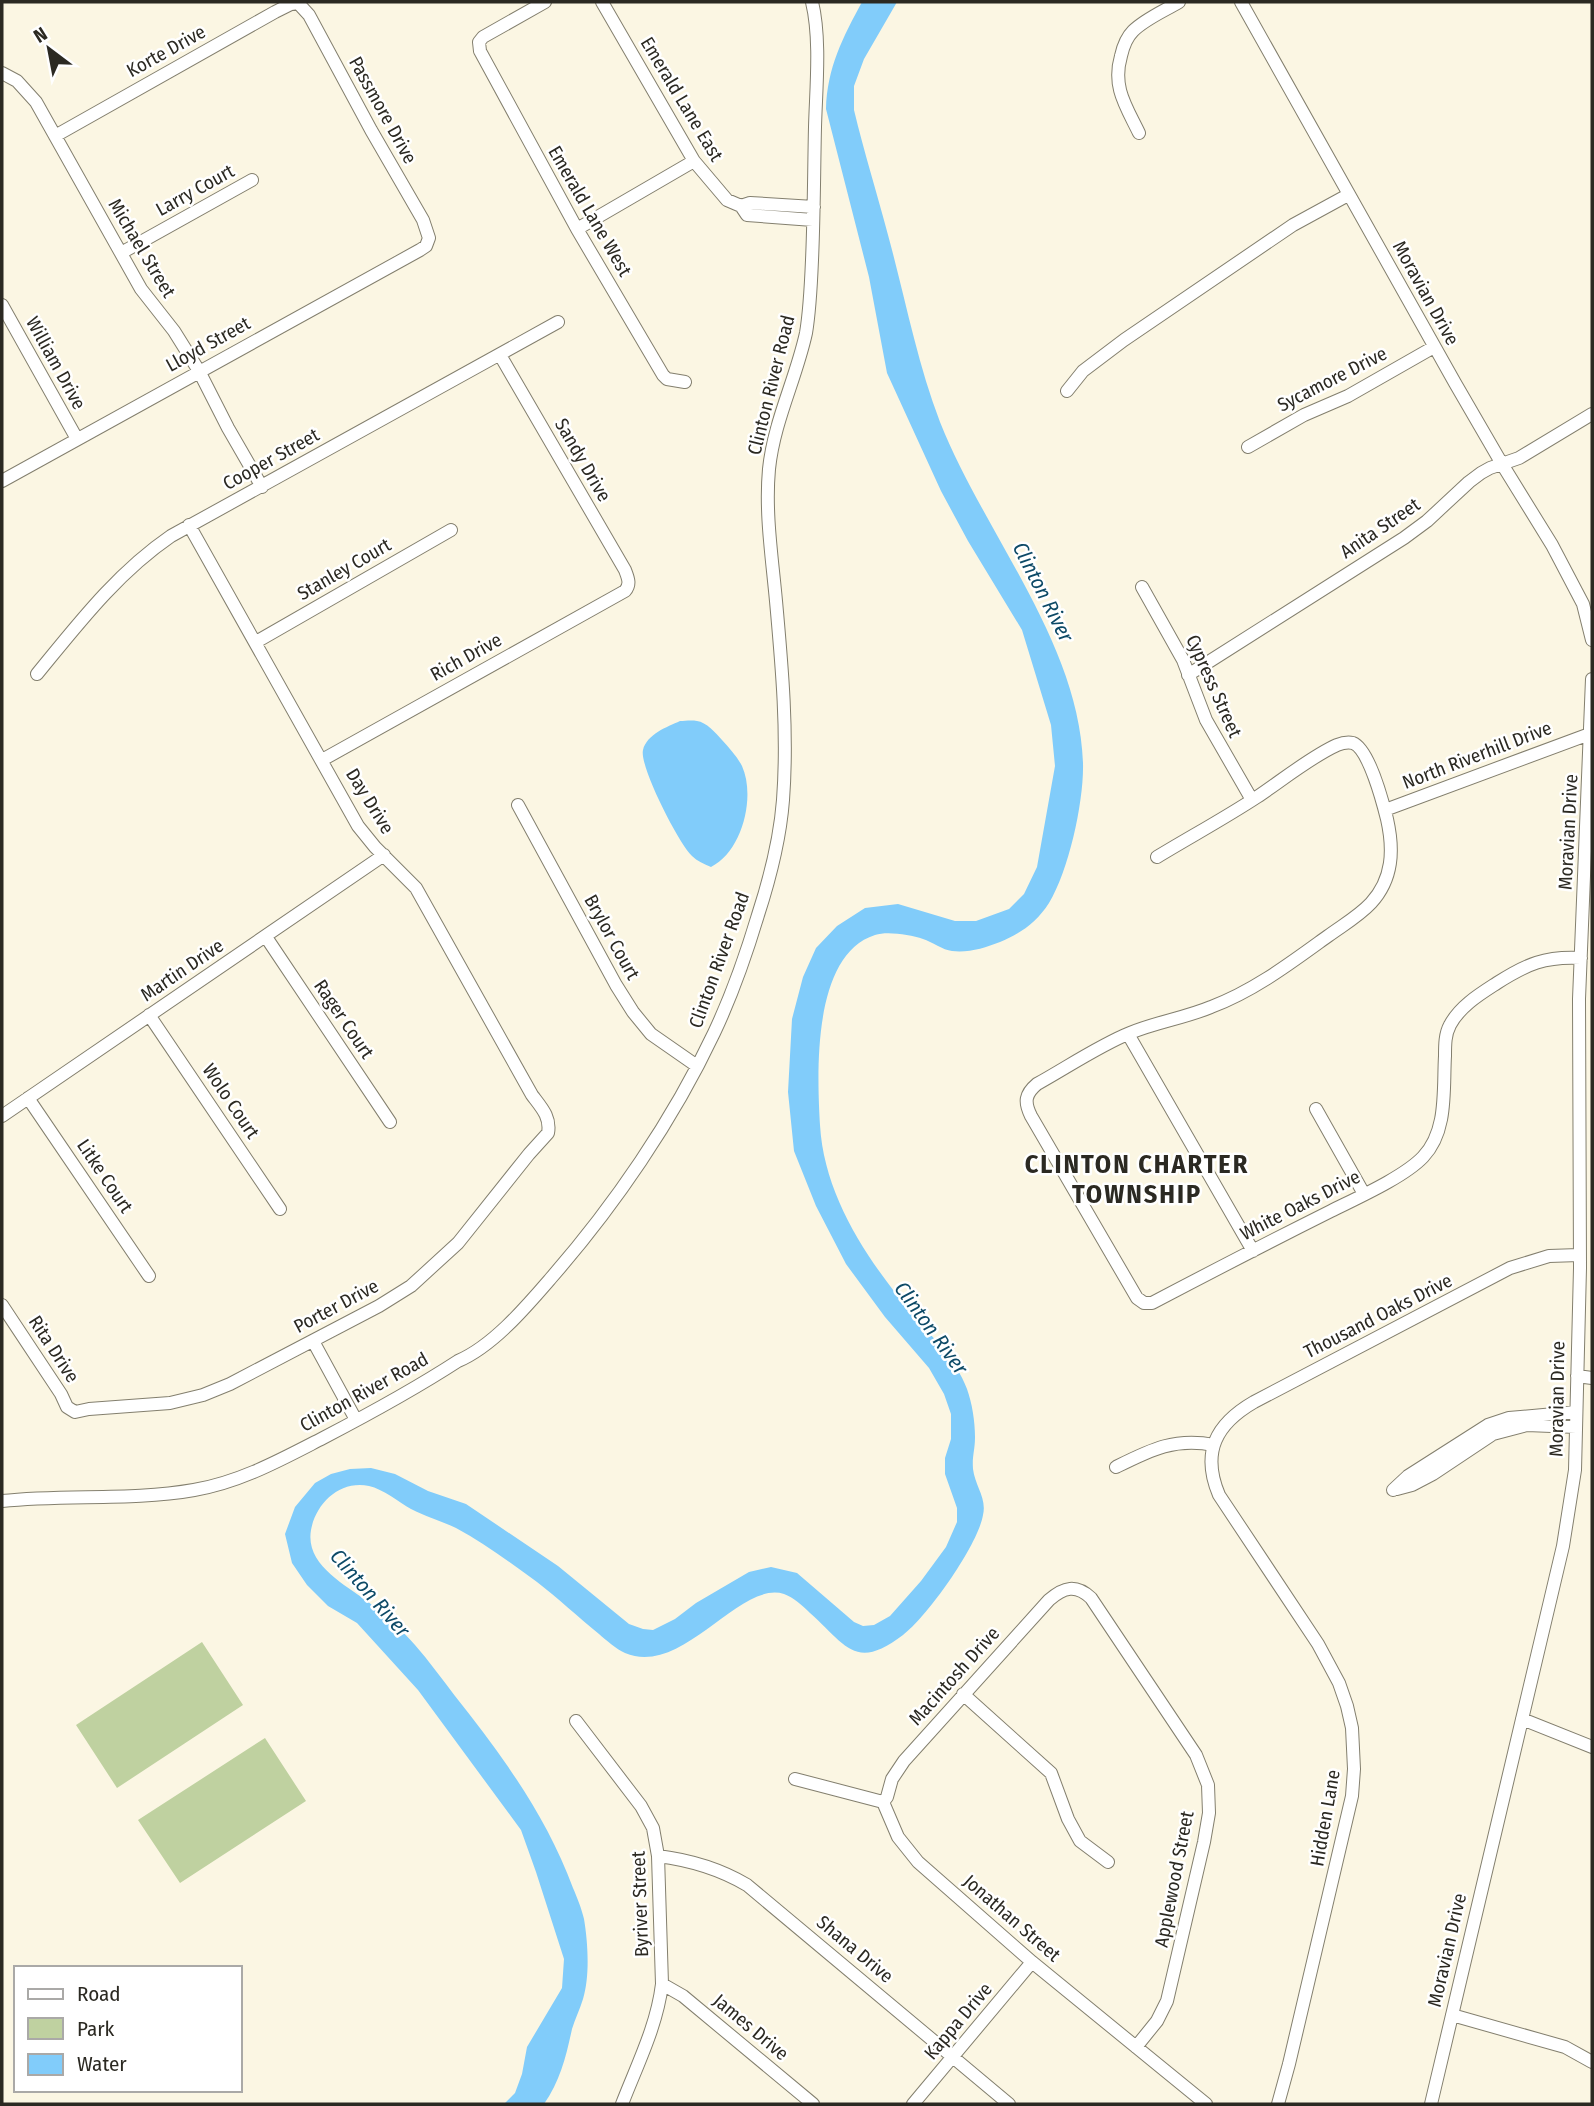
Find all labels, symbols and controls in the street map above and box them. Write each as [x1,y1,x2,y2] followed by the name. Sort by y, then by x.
[14,14,84,84] north arrow
[123,20,209,82] street label: Korte Drive
[29,22,51,48] text: N
[636,33,729,166] street label: Emerald Lane East
[344,52,422,168] street label: Passmore Drive
[543,142,637,281] street label: Emerald Lane West
[152,159,239,221] street label: Larry Court
[103,194,181,302] street label: Michael Street
[1388,237,1464,349] street label: Moravian Drive
[162,311,255,377] street label: Lloyd Street
[21,313,91,413] street label: William Drive
[743,313,799,457] street label: Clinton River Road
[1273,342,1391,416] street label: Sycamore Drive
[550,414,616,506] street label: Sandy Drive
[219,423,324,495] street label: Cooper Street
[1336,492,1425,563] street label: Anita Street
[293,533,395,605] street label: Stanley Court
[1007,538,1080,647] water label: Clinton River
[426,628,506,686] street label: Rich Drive
[1181,631,1247,742] street label: Cypress Street
[1399,716,1555,794] street label: North Riverhill Drive
[341,764,399,838] street label: Day Drive
[1553,774,1583,890] street label: Moravian Drive
[684,889,754,1031] street label: Clinton River Road
[579,891,645,984] street label: Brylor Court
[136,934,228,1006] street label: Martin Drive
[309,975,379,1064] street label: Rager Court
[198,1059,265,1144] street label: Wolo Court
[72,1135,138,1218] street label: Litke Court
[1025,1149,1249,1210] district label: CLINTON CHARTER TOWNSHIP
[1236,1165,1364,1245] street label: White Oaks Drive
[1300,1269,1456,1363] street label: Thousand Oaks Drive
[290,1274,382,1338] street label: Porter Drive
[889,1276,974,1380] water label: Clinton River
[24,1311,84,1387] street label: Rita Drive
[1544,1341,1570,1457] street label: Moravian Drive
[296,1347,432,1437] street label: Clinton River Road
[325,1544,416,1643] water label: Clinton River
[904,1622,1004,1730] street label: Macintosh Drive
[1305,1768,1345,1868] street label: Hidden Lane
[1150,1808,1199,1949] street label: Applewood Street
[627,1850,653,1957] street label: Byriver Street
[959,1870,1066,1967] street label: Jonathan Street
[1423,1891,1471,2009] street label: Moravian Drive
[812,1910,898,1988] street label: Shana Drive
[14,1966,242,2092] legend
[919,1978,997,2064] street label: Kappa Drive
[77,1981,121,2007] text: Road
[709,1989,793,2065] street label: James Drive
[77,2016,115,2042] text: Park
[77,2051,127,2077] text: Water

